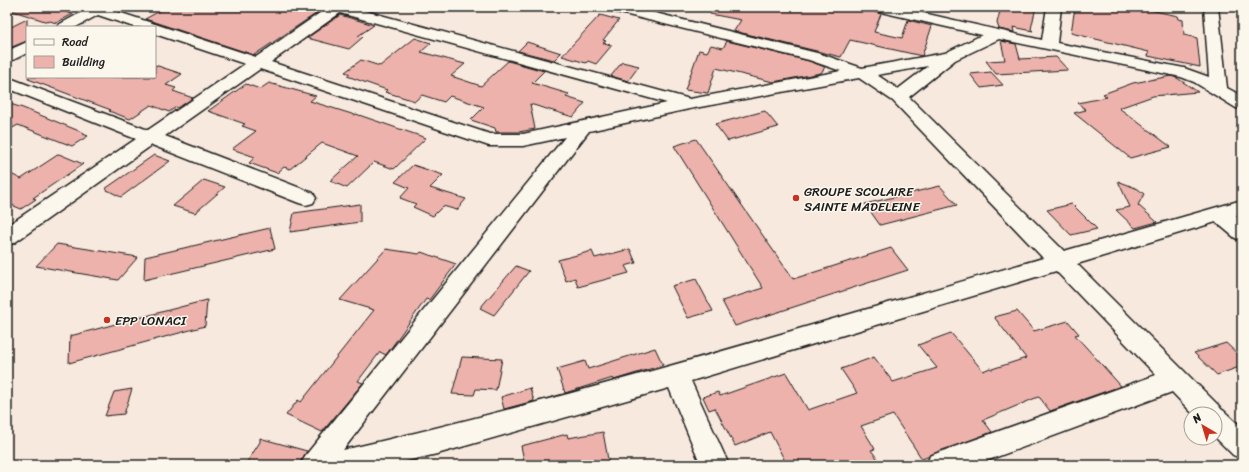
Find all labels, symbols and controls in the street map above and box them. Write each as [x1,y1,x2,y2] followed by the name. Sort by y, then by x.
[26,26,156,78] legend
[62,31,89,53] text: Road
[62,51,105,73] text: Building
[804,180,920,218] place label: GROUPE SCOLAIRE SAINTE MADELEINE
[791,193,801,203] marker: GROUPE SCOLAIRE SAINTE MADELEINE
[115,309,187,332] place label: EPP LONACI
[102,315,112,325] marker: EPP LONACI
[1183,406,1223,446] north arrow
[1188,408,1206,429] text: N

